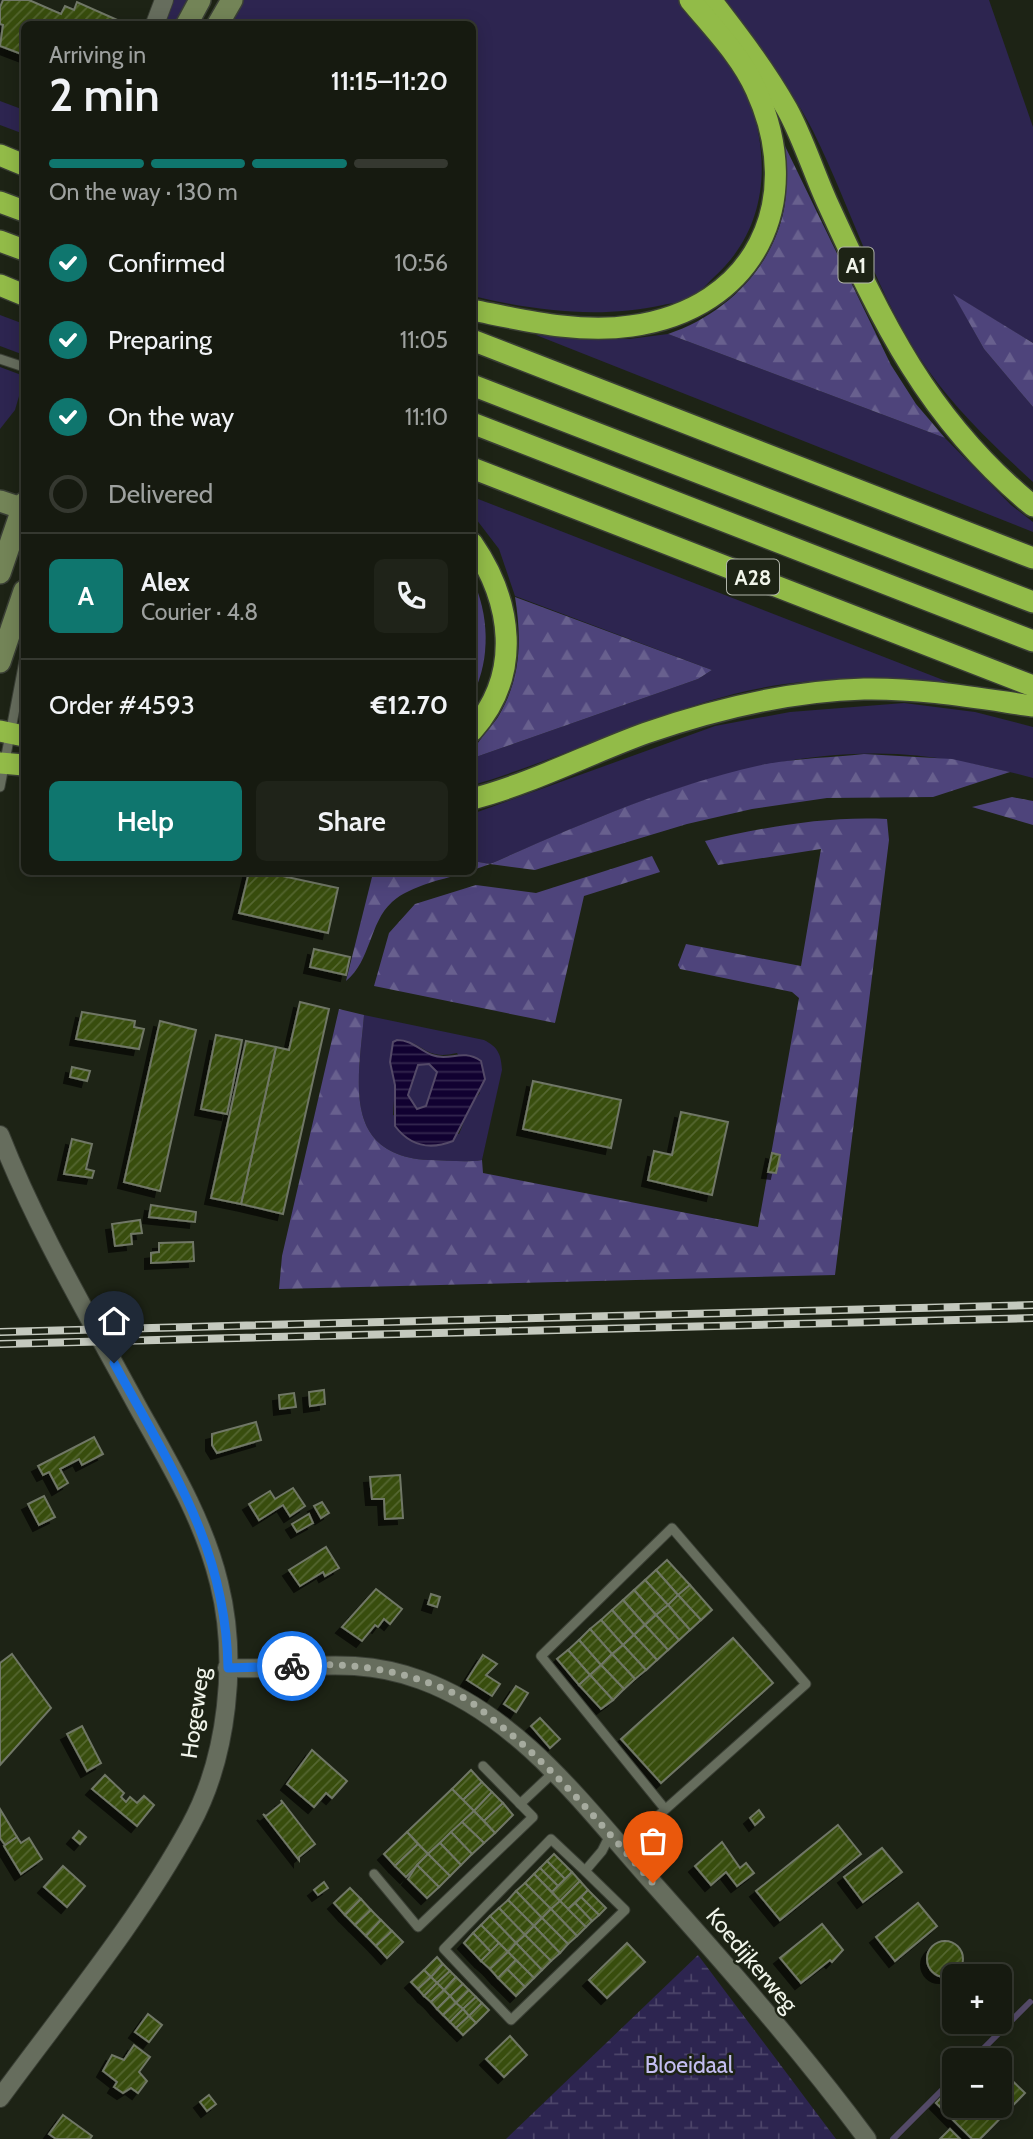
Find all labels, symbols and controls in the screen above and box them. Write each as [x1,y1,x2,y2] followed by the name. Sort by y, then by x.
[49,41,146,69] text: Arriving in
[331,65,448,97] text: 11:15–11:20
[49,67,160,123] text: 2 min
[49,178,238,206] text: On the way · 130 m
[49,244,87,282] icon: check
[108,247,225,279] text: Confirmed
[838,247,874,282] road number: A1
[394,249,448,277] text: 10:56
[49,321,87,359] icon: check
[108,324,212,356] text: Preparing
[400,326,448,354] text: 11:05
[49,398,87,436] icon: check
[108,401,234,433] text: On the way
[405,403,448,431] text: 11:10
[108,478,213,510] text: Delivered
[374,559,448,633] button: phone
[727,560,779,594] road number: A28
[141,566,190,598] text: Alex
[78,580,94,612] text: A
[141,598,258,626] text: Courier · 4.8
[49,689,195,721] text: Order #4593
[371,689,448,721] text: €12.70
[49,781,242,861] button: Help
[256,781,448,861] button: Share
[84,1291,144,1363] pin
[95,1302,133,1340] icon: home
[257,1631,327,1701] courier
[273,1647,311,1685] icon: bike
[175,1665,215,1760] street label: Hogeweg
[623,1811,683,1883] pin
[634,1822,672,1860] icon: bag
[700,1902,804,2018] street label: Koedijkerweg
[942,1964,1012,2118] map controls
[942,1964,1012,2034] button: +
[942,2048,1012,2118] button: −
[645,2051,734,2079] park label: Bloeidaal

